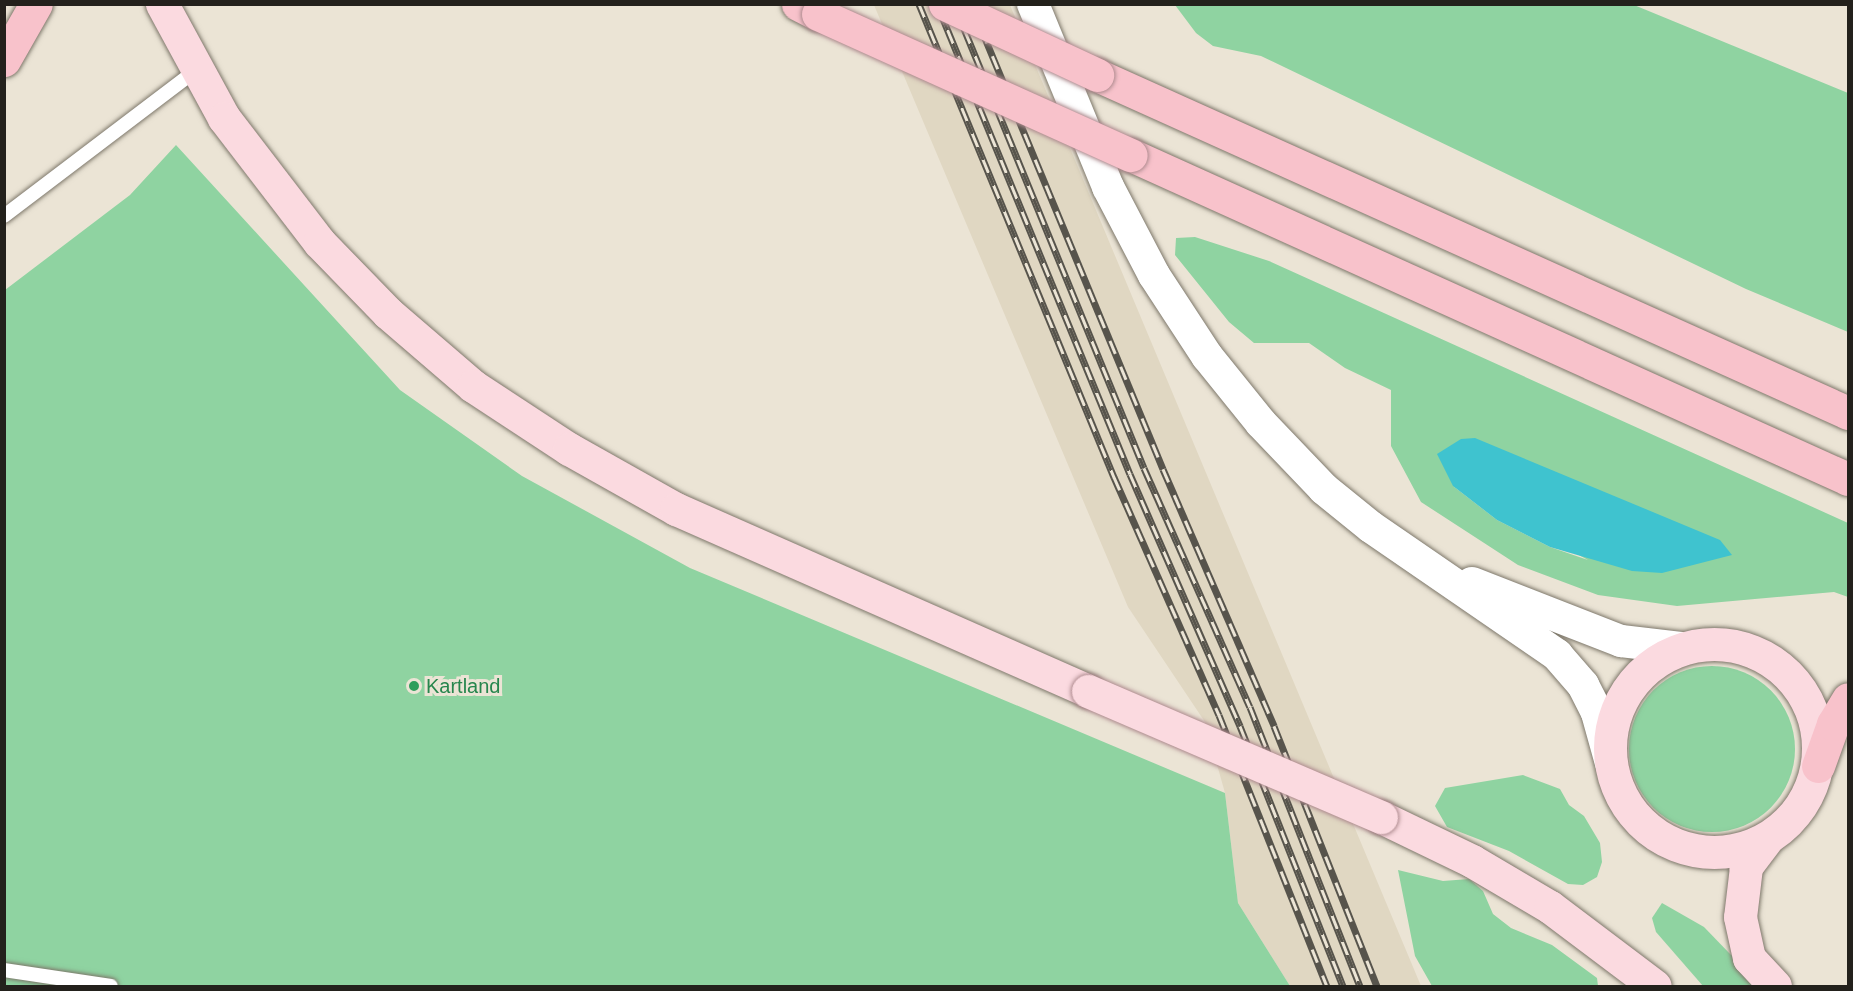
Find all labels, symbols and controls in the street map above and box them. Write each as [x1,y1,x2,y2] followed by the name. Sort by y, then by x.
[426,674,500,698] place label: Kartland
[407,679,421,693] marker: Kartland

